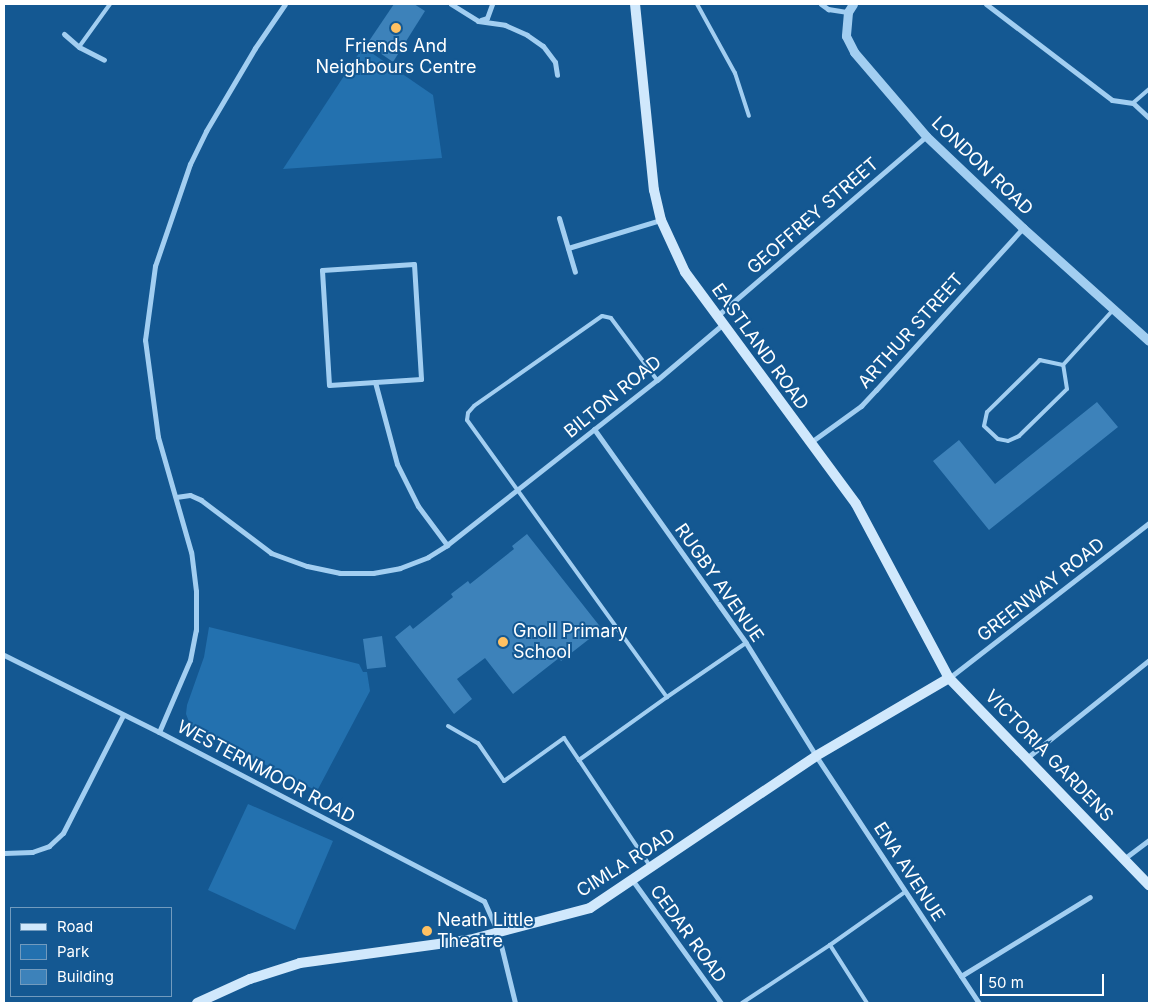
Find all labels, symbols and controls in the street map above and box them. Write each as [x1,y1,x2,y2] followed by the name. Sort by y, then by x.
[390,22,402,34] marker: Friends And Neighbours Centre
[315,36,477,78] place label: Friends And Neighbours Centre
[927,112,1037,220] street label: LONDON ROAD
[743,153,883,279] street label: GEOFFREY STREET
[854,269,968,393] street label: ARTHUR STREET
[707,280,813,414] street label: EASTLAND ROAD
[560,351,666,443] street label: BILTON ROAD
[670,520,768,646] street label: RUGBY AVENUE
[973,534,1109,646] street label: GREENWAY ROAD
[513,621,628,664] place label: Gnoll Primary School
[497,636,509,648] marker: Gnoll Primary School
[980,686,1118,826] street label: VICTORIA GARDENS
[173,716,359,828] street label: WESTERNMOOR ROAD
[869,818,949,926] street label: ENA AVENUE
[573,824,679,902] street label: CIMLA ROAD
[645,881,731,987] street label: CEDAR ROAD
[10,907,172,997] legend
[437,910,534,952] place label: Neath Little Theatre
[57,917,93,936] text: Road
[421,925,433,937] marker: Neath Little Theatre
[57,942,89,961] text: Park
[983,964,1107,996] scale bar
[57,967,114,986] text: Building
[988,973,1024,992] text: 50 m

